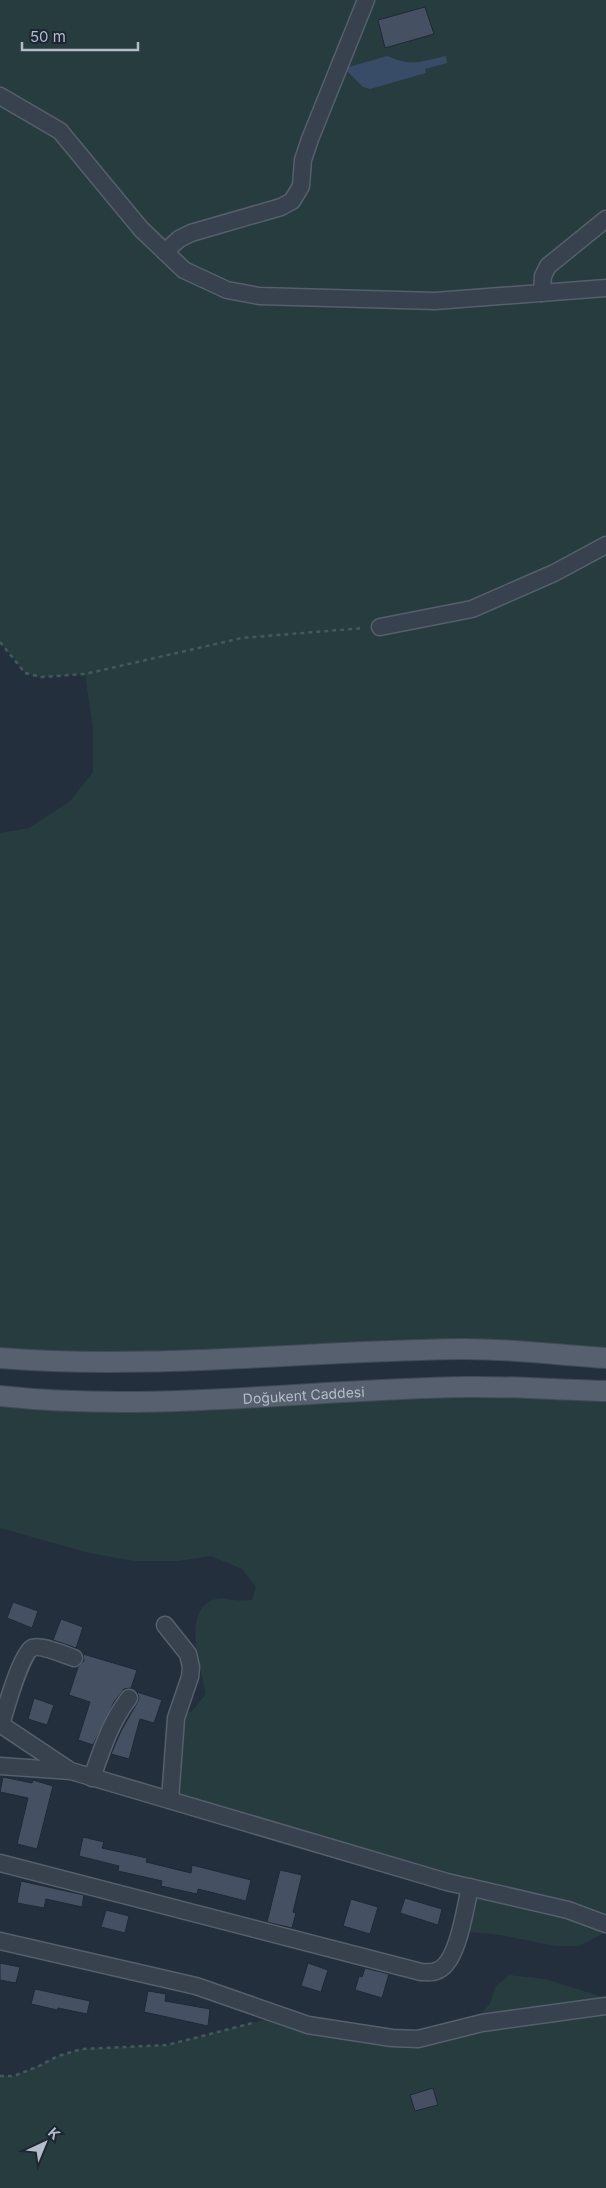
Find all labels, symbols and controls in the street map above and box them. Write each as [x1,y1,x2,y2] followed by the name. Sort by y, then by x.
[22,20,139,52] scale bar
[30,27,66,46] text: 50 m
[242,1382,365,1407] street label: Doğukent Caddesi
[20,2118,70,2168] north arrow
[45,2124,64,2143] text: K

